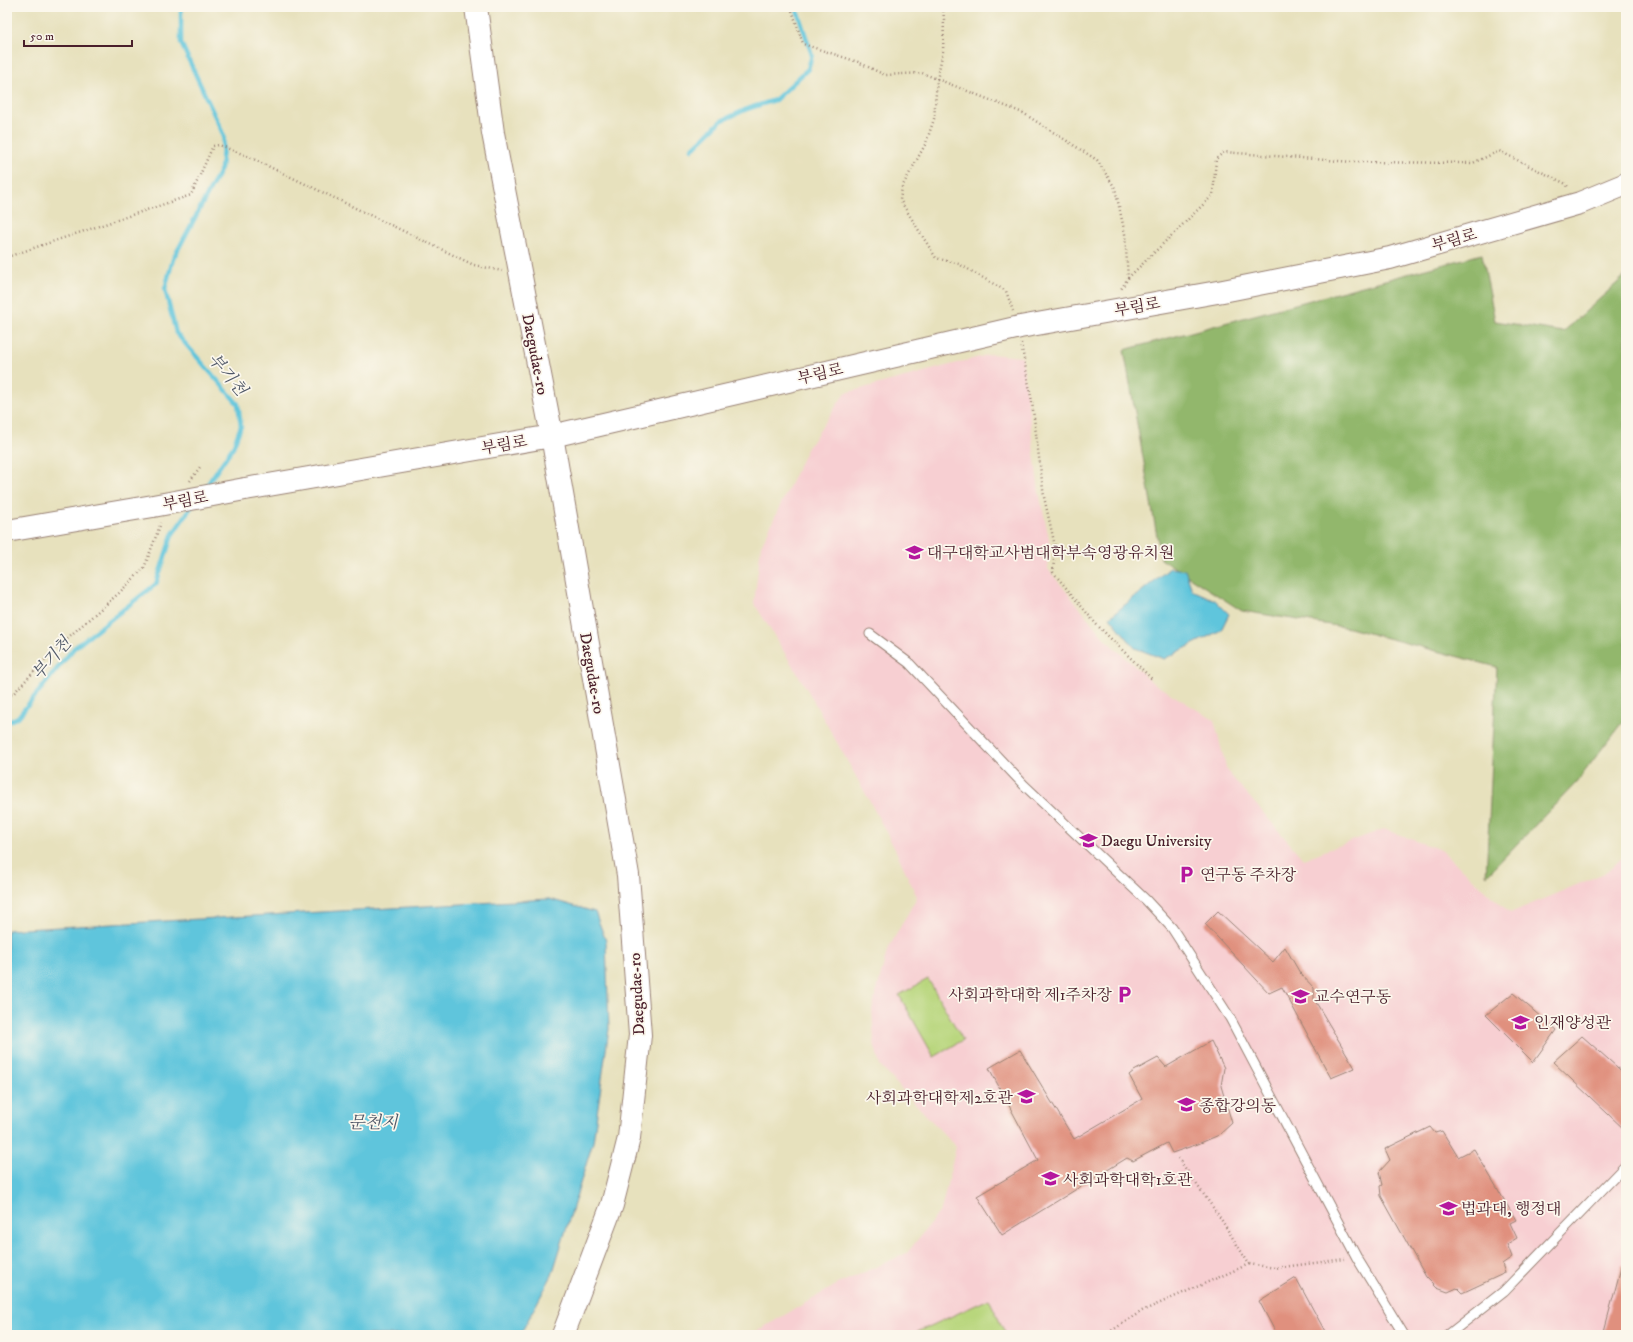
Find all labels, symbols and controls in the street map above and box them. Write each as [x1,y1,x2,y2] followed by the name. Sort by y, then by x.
[24,22,132,48] scale bar
[30,29,54,44] text: 50 m
[1429,224,1480,256] street label: 부림로
[1113,293,1162,321] street label: 부림로
[517,312,553,397] street label: Daegudae-ro
[203,349,253,402] water label: 부기천
[795,359,846,389] street label: 부림로
[480,431,529,459] street label: 부림로
[161,487,210,515] street label: 부림로
[904,542,924,562] school or university icon: 대구대학교사범대학부속영광유치원
[927,543,1174,563] place label: 대구대학교사범대학부속영광유치원
[575,631,609,716] street label: Daegudae-ro
[27,632,77,684] water label: 부기천
[1078,830,1098,850] school or university icon: Daegu University
[1101,831,1212,851] place label: Daegu University
[1177,864,1197,884] parking icon: 연구동 주차장
[1200,865,1297,885] place label: 연구동 주차장
[625,952,649,1036] street label: Daegudae-ro
[1115,984,1135,1004] parking icon: 사회과학대학 제1주차장
[948,985,1113,1005] place label: 사회과학대학 제1주차장
[1291,986,1311,1006] school or university icon: 교수연구동
[1314,987,1392,1007] place label: 교수연구동
[1511,1012,1531,1032] school or university icon: 인재양성관
[1534,1013,1612,1033] place label: 인재양성관
[1016,1087,1036,1107] school or university icon: 사회과학대학제2호관
[866,1088,1014,1108] place label: 사회과학대학제2호관
[1176,1095,1196,1115] school or university icon: 종합강의동
[1199,1096,1277,1116] place label: 종합강의동
[348,1112,399,1134] water label: 문천지
[1040,1169,1060,1189] school or university icon: 사회과학대학1호관
[1063,1170,1193,1190] place label: 사회과학대학1호관
[1438,1198,1458,1218] school or university icon: 법과대, 행정대
[1461,1199,1561,1219] place label: 법과대, 행정대

